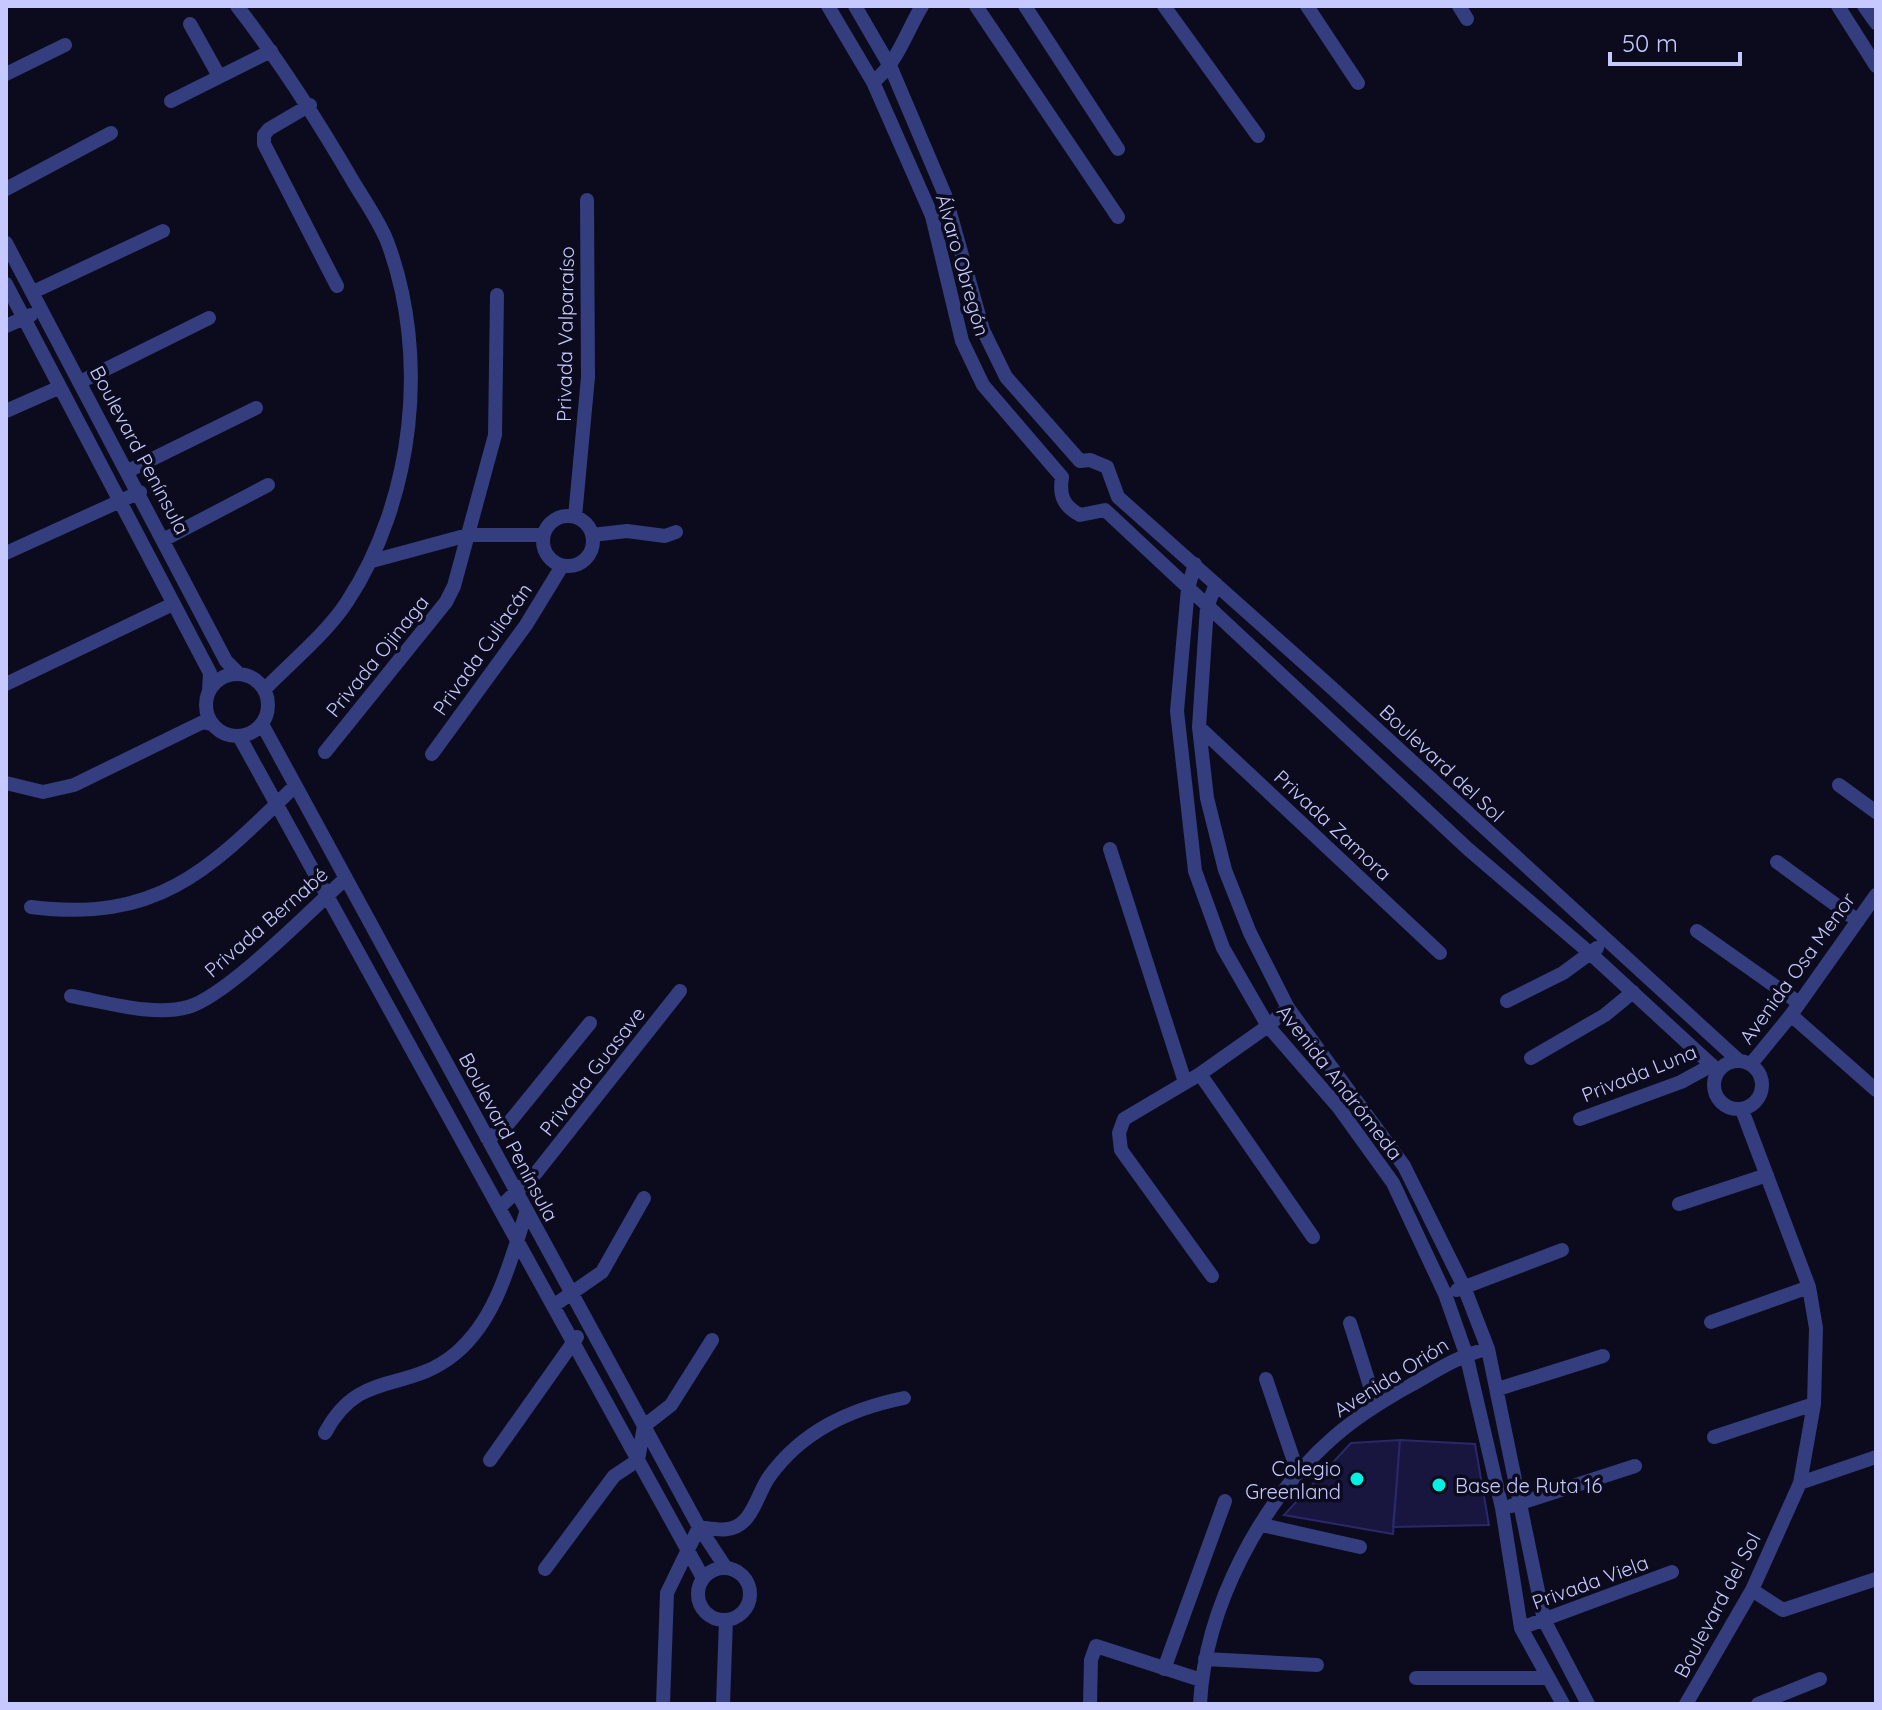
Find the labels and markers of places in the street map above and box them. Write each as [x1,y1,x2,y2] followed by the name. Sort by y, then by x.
[1245,1456,1341,1504] place label: Colegio Greenland
[1348,1470,1366,1488] marker: Colegio Greenland
[1455,1473,1602,1498] place label: Base de Ruta 16
[1430,1476,1448,1494] marker: Base de Ruta 16

